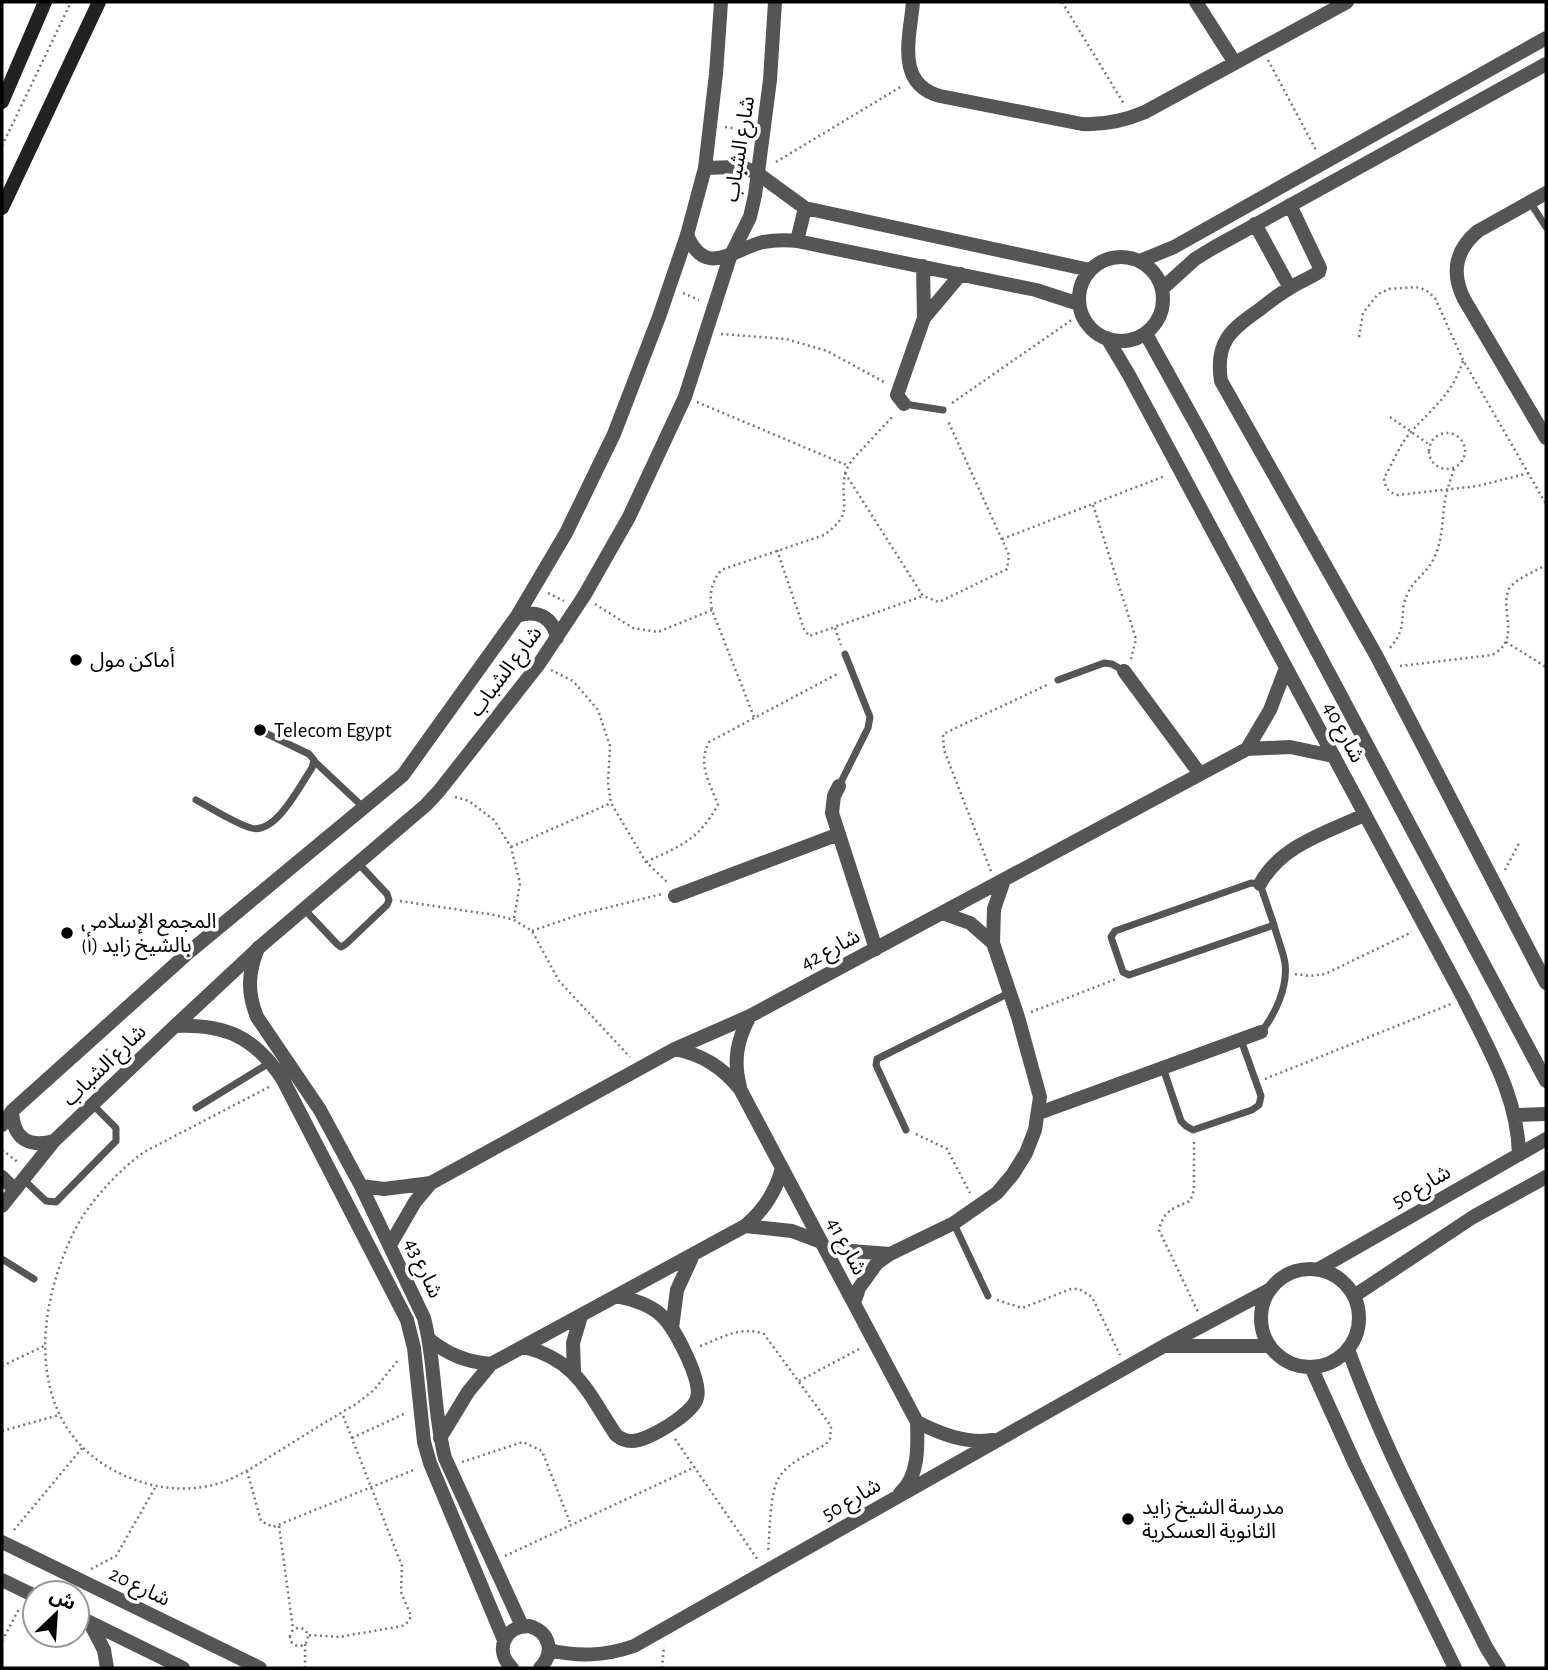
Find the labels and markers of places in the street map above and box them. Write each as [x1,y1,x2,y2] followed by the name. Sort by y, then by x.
[90,647,175,672] place label: أماكن مول
[68,652,84,668] marker: أماكن مول
[274,720,392,741] place label: Telecom Egypt
[252,722,268,738] marker: Telecom Egypt
[81,911,216,960] place label: المجمع الإسلامي (أ) بالشيخ زايد
[59,925,75,941] marker: المجمع الإسلامي (أ) بالشيخ زايد
[1142,1497,1284,1543] place label: مدرسة الشيخ زايد الثانوية العسكرية
[1120,1511,1136,1527] marker: مدرسة الشيخ زايد الثانوية العسكرية

